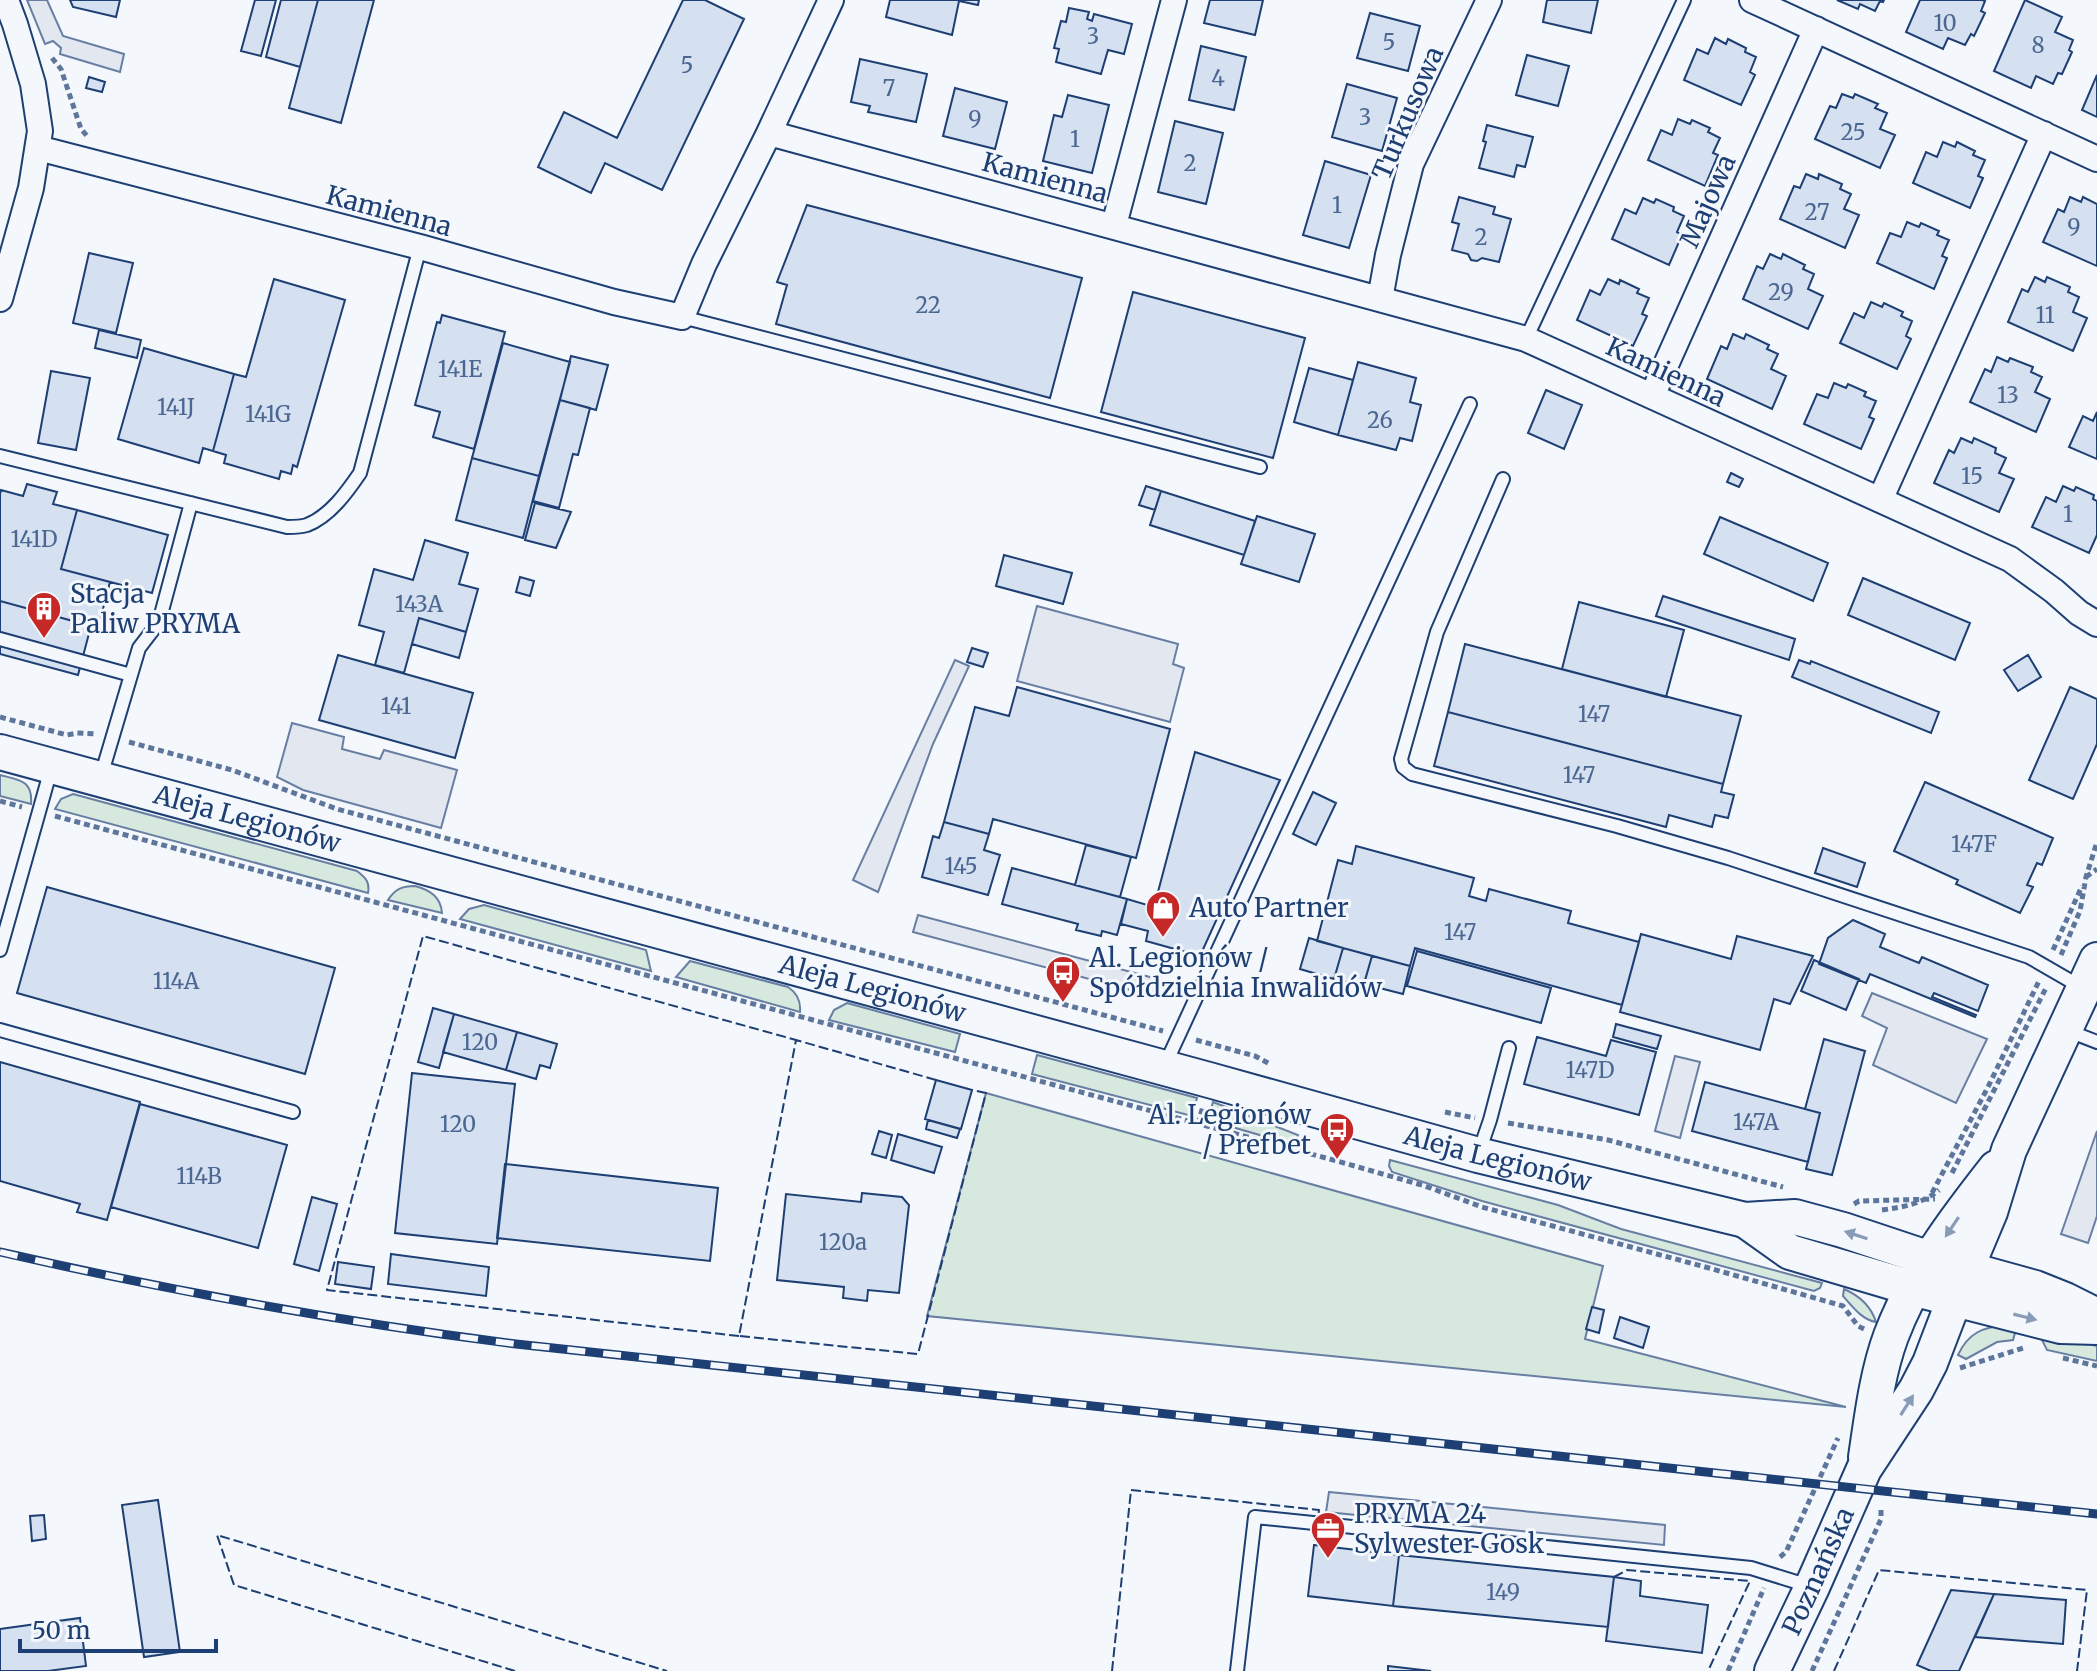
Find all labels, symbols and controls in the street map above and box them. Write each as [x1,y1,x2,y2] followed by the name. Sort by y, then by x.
[1933,9,1957,37] house number: 10
[1087,22,1099,50] house number: 3
[1383,28,1395,56] house number: 5
[2031,31,2045,59] house number: 8
[1365,41,1450,184] street label: Turkusowa
[681,51,693,79] house number: 5
[1211,64,1225,92] house number: 4
[883,74,895,102] house number: 7
[1359,103,1371,131] house number: 3
[968,105,982,133] house number: 9
[1840,118,1866,146] house number: 25
[1070,125,1080,153] house number: 1
[979,145,1112,210] street label: Kamienna
[1183,149,1197,177] house number: 2
[1672,149,1743,252] street label: Majowa
[323,178,456,243] street label: Kamienna
[1332,191,1342,219] house number: 1
[1805,198,1829,226] house number: 27
[2067,213,2081,241] house number: 9
[1474,223,1488,251] house number: 2
[1768,278,1794,306] house number: 29
[915,291,941,319] house number: 22
[2035,301,2055,329] house number: 11
[1601,329,1732,414] street label: Kamienna
[438,355,482,383] house number: 141E
[1997,381,2019,409] house number: 13
[157,393,195,421] house number: 141J
[245,400,291,428] house number: 141G
[1367,406,1393,434] house number: 26
[1961,462,1983,490] house number: 15
[2063,500,2073,528] house number: 1
[11,525,57,553] house number: 141D
[70,577,241,640] place label: Stacja Paliw PRYMA
[25,590,63,640] building icon: Stacja Paliw PRYMA
[395,590,444,618] house number: 143A
[381,692,411,720] house number: 141
[1578,700,1610,728] house number: 147
[1563,761,1595,789] house number: 147
[149,777,345,860] street label: Aleja Legionów
[1951,830,1997,858] house number: 147F
[944,852,978,880] house number: 145
[1144,889,1182,939] shop icon: Auto Partner
[1188,891,1349,924] place label: Auto Partner
[1444,918,1476,946] house number: 147
[1088,941,1383,1004] place label: Al. Legionów / Spółdzielnia Inwalidów
[775,947,971,1030] street label: Aleja Legionów
[1044,954,1082,1004] bus stop icon: Al. Legionów / Spółdzielnia Inwalidów
[153,967,200,995] house number: 114A
[462,1028,498,1056] house number: 120
[1565,1056,1615,1084] house number: 147D
[1147,1098,1312,1161] place label: Al. Legionów / Prefbet
[1733,1108,1779,1136] house number: 147A
[440,1110,476,1138] house number: 120
[1318,1111,1356,1161] bus stop icon: Al. Legionów / Prefbet
[1400,1118,1596,1198] street label: Aleja Legionów
[176,1162,222,1190] house number: 114B
[1945,1216,1960,1237] one-way arrow
[819,1228,867,1256] house number: 120a
[1844,1228,1868,1240] one-way arrow
[2013,1312,2038,1324] one-way arrow
[1900,1394,1915,1415] one-way arrow
[1354,1497,1545,1560] place label: PRYMA 24 Sylwester Gosk
[1775,1502,1861,1640] street label: Poznańska
[1309,1510,1347,1560] office icon: PRYMA 24 Sylwester Gosk
[1486,1578,1520,1606] house number: 149
[20,1603,216,1653] scale bar
[32,1615,91,1646] text: 50 m

